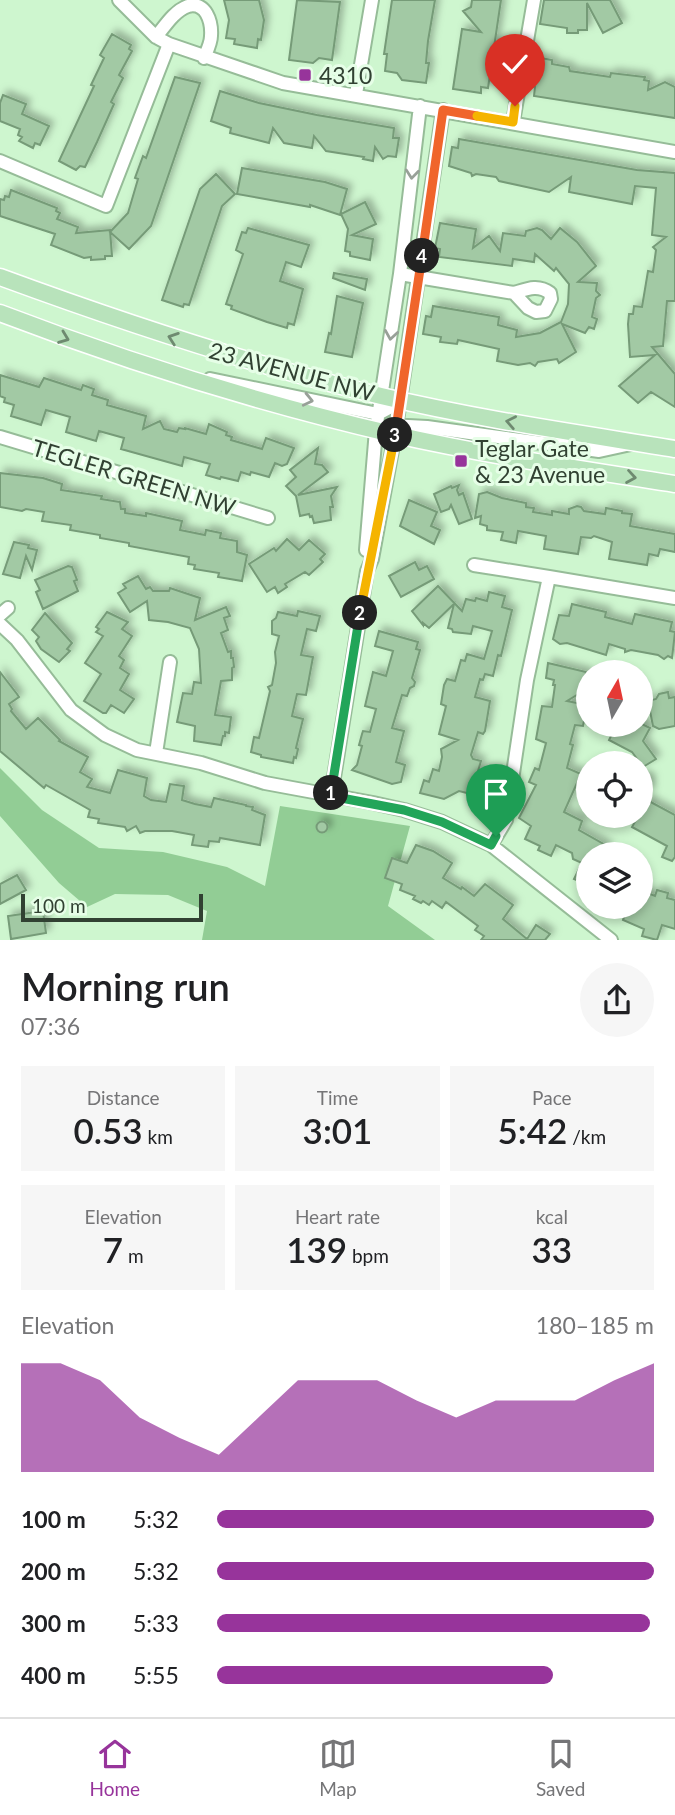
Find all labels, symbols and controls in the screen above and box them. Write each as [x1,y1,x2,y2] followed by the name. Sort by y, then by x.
[485,34,545,106] pin
[496,45,534,83] icon: check
[319,61,372,89] place label: 4310
[297,67,313,83] marker: 4310
[404,168,419,180] one-way arrow
[404,238,440,274] pin: 4
[416,244,427,267] text: 4
[57,329,69,343] one-way arrow
[384,329,399,341] one-way arrow
[168,332,180,346] one-way arrow
[206,335,378,407] street label: 23 AVENUE NW
[301,392,313,407] one-way arrow
[505,415,517,430] one-way arrow
[378,418,412,452] pin: 3
[389,423,400,446] text: 3
[29,433,239,521] street label: TEGLER GREEN NW
[475,434,605,488] place label: Teglar Gate & 23 Avenue
[453,453,469,469] marker: Teglar Gate & 23 Avenue
[625,469,637,484] one-way arrow
[342,596,378,630] pin: 2
[354,601,365,624] text: 2
[576,660,653,737] north arrow
[576,660,653,919] map controls
[576,751,653,828] button: locate
[466,764,526,836] pin
[477,775,515,813] icon: arrive
[314,776,348,810] pin: 1
[325,781,336,804] text: 1
[576,842,653,919] button: layers
[21,891,203,923] scale bar
[32,894,86,917] text: 100 m
[21,963,230,1009] text: Morning run
[580,963,654,1037] button: share
[21,1012,80,1040] text: 07:36
[87,1086,160,1109] text: Distance
[317,1086,358,1109] text: Time
[532,1086,572,1109] text: Pace
[73,1109,143,1151] text: 0.53
[303,1109,372,1151] text: 3:01
[498,1109,567,1151] text: 5:42
[143,1125,173,1148] text: km
[567,1125,606,1148] text: /km
[85,1205,162,1228] text: Elevation
[295,1205,380,1228] text: Heart rate
[536,1205,568,1228] text: kcal
[103,1228,123,1270] text: 7
[286,1228,347,1270] text: 139
[532,1228,572,1270] text: 33
[123,1244,144,1267] text: m
[347,1244,389,1267] text: bpm
[21,1311,114,1339] text: Elevation
[536,1311,654,1339] text: 180–185 m
[21,1505,86,1533] text: 100 m
[133,1505,179,1533] text: 5:32
[21,1557,86,1585] text: 200 m
[133,1557,179,1585] text: 5:32
[21,1609,86,1637] text: 300 m
[133,1609,179,1637] text: 5:33
[21,1661,86,1689] text: 400 m
[133,1661,179,1689] text: 5:55
[89,1735,140,1800] tab: Home
[319,1735,357,1800] tab: Map
[536,1735,586,1800] tab: Saved

